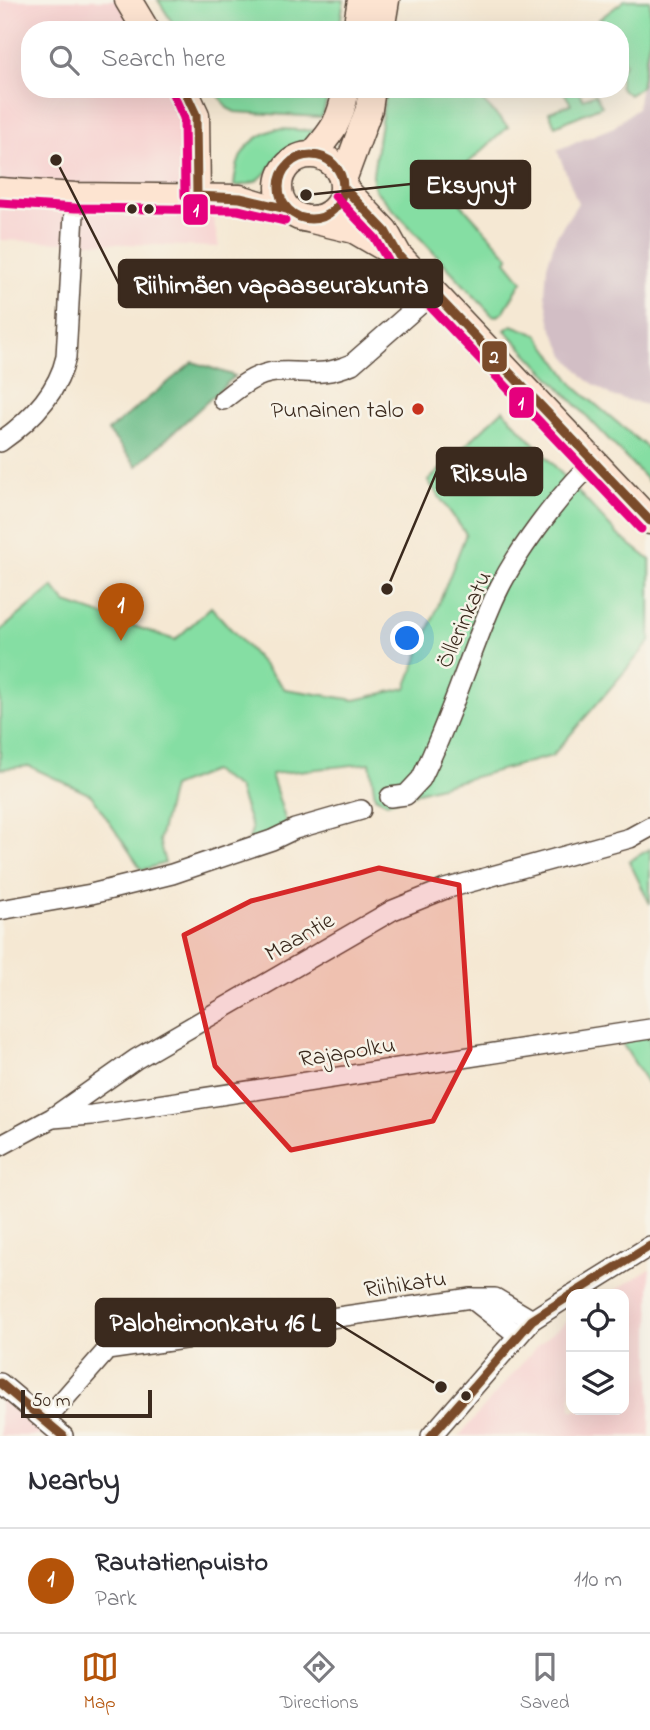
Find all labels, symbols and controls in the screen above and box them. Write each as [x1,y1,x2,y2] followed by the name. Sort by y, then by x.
[21,21,629,98] search box
[45,41,83,79] icon: search
[101,41,226,79] text: Search here
[411,161,530,208] callout: Eksynyt
[426,168,517,206] text: Eksynyt
[182,193,209,226] line badge: 1
[193,198,199,225] text: 1
[125,202,139,216] unlabelled marker
[142,202,156,216] unlabelled marker
[119,260,442,307] callout: Riihimäen vapaaseurakunta
[134,268,428,306] text: Riihimäen vapaaseurakunta
[481,340,508,373] line badge: 2
[488,345,499,372] text: 2
[508,386,535,419] line badge: 1
[518,391,524,418] text: 1
[271,394,404,429] place label: Punainen talo
[410,401,426,417] marker: Punainen talo
[437,448,542,495] callout: Riksula
[451,456,527,494] text: Riksula
[428,566,502,674] street label: Öllerinkatu
[98,583,144,641] pin: 1
[390,621,424,655] your location
[259,904,342,972] street label: Maantie
[297,1029,398,1078] street label: Rajapolku
[362,1262,449,1309] street label: Riihikatu
[566,1289,629,1415] map controls
[566,1289,629,1352] button: locate
[96,1299,335,1346] callout: Paloheimonkatu 16 L
[109,1306,322,1344] text: Paloheimonkatu 16 L
[566,1352,629,1415] button: layers
[21,1387,152,1419] scale bar
[32,1388,71,1415] text: 50 m
[459,1389,473,1403] unlabelled marker
[28,1460,120,1504] text: Nearby
[95,1545,268,1583] text: Rautatienpuisto
[47,1564,55,1597] text: 1
[574,1564,622,1597] text: 110 m
[95,1583,137,1616] text: Park
[81,1648,119,1717] tab: Map
[280,1648,359,1717] tab: Directions
[520,1648,569,1717] tab: Saved

